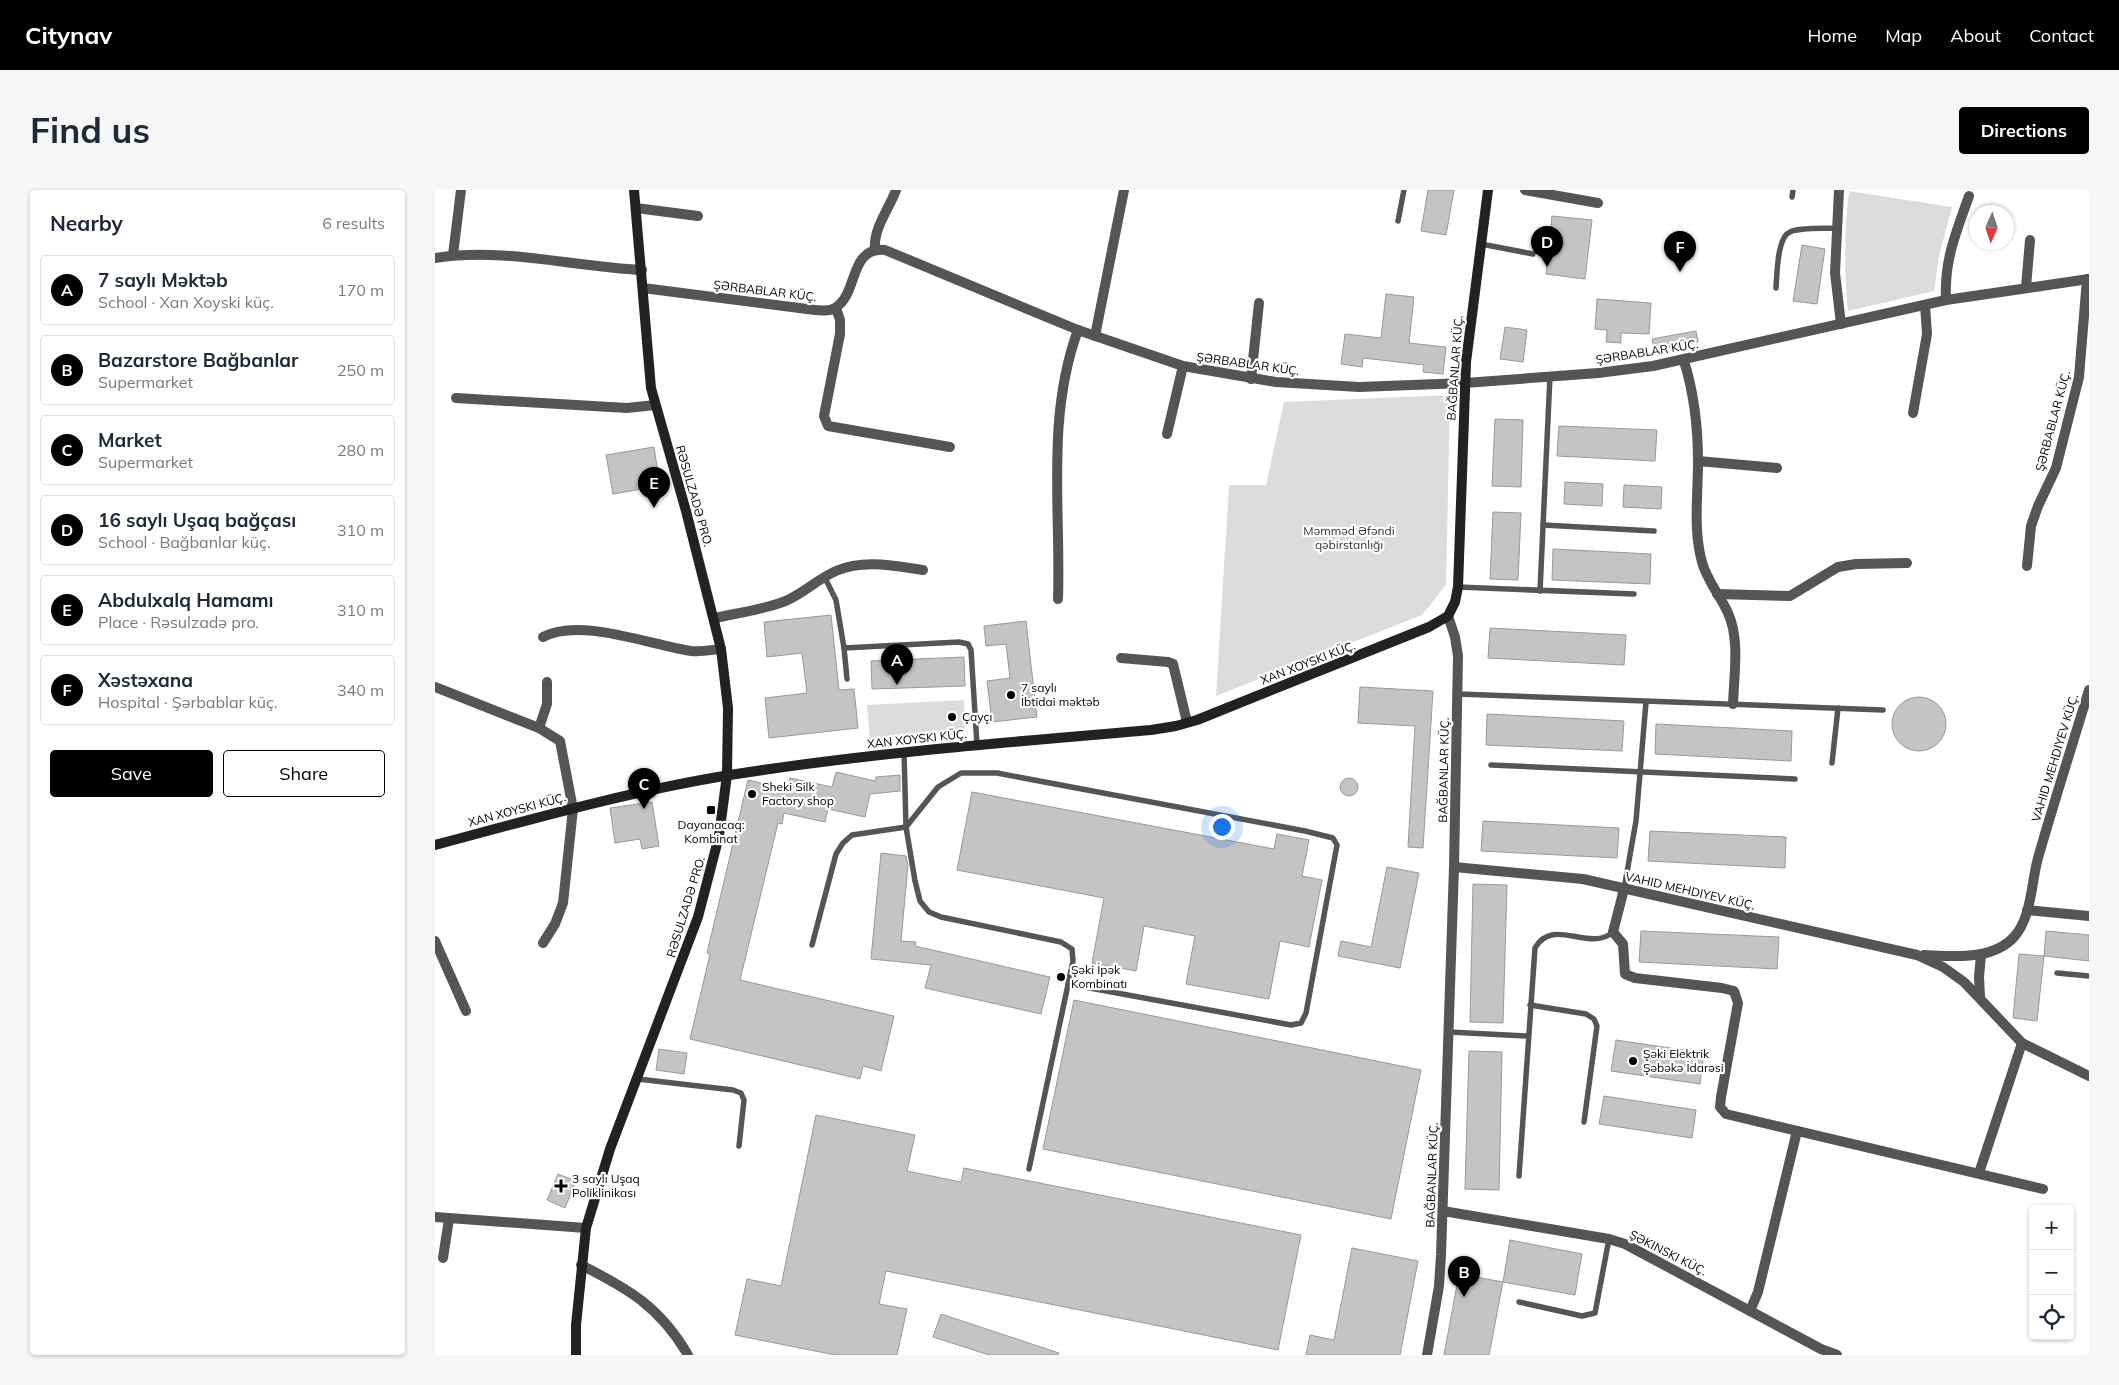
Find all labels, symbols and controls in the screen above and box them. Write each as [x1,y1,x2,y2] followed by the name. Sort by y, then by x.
[25,20,112,50] text: Citynav
[1807,24,1857,47] text: Home
[1885,24,1922,47] text: Map
[1950,24,2001,47] text: About
[2029,24,2094,47] text: Contact
[1959,107,2089,154] button: Directions
[30,108,150,152] text: Find us
[1969,205,2014,250] north arrow
[50,210,123,236] text: Nearby
[322,213,385,233] text: 6 results
[1531,226,1563,267] pin: D
[1664,231,1696,272] pin: F
[98,268,228,292] text: 7 saylı Məktəb
[713,277,817,304] street label: ŞƏRBABLAR KÜÇ.
[61,280,73,300] text: A
[337,280,384,300] text: 170 m
[98,292,274,312] text: School · Xan Xoyski küç.
[1443,315,1466,421] street label: BAĞBANLAR KÜÇ.
[1595,336,1699,367] street label: ŞƏRBABLAR KÜÇ.
[98,348,299,372] text: Bazarstore Bağbanlar
[1196,349,1300,378] street label: ŞƏRBABLAR KÜÇ.
[61,360,73,380] text: B
[337,360,384,380] text: 250 m
[2032,369,2073,473] street label: ŞƏRBABLAR KÜÇ.
[98,372,193,392] text: Supermarket
[98,428,162,452] text: Market
[62,440,72,460] text: C
[337,440,384,460] text: 280 m
[673,444,716,548] street label: RƏSULZADƏ PRO.
[98,452,193,472] text: Supermarket
[638,467,670,508] pin: E
[98,508,296,532] text: 16 saylı Uşaq bağçası
[61,520,73,540] text: D
[337,520,384,540] text: 310 m
[1303,523,1395,552] park label: Məmməd Əfəndi qəbirstanlığı
[98,532,271,552] text: School · Bağbanlar küç.
[98,588,274,612] text: Abdulxalq Hamamı
[62,600,72,620] text: E
[337,600,384,620] text: 310 m
[98,612,259,632] text: Place · Rəsulzadə pro.
[1258,638,1357,688] street label: XAN XOYSKI KÜÇ.
[881,644,913,685] pin: A
[98,668,193,692] text: Xəstəxana
[62,680,72,700] text: F
[337,680,384,700] text: 340 m
[1021,680,1100,709] place label: 7 saylı İbtidai məktəb
[1005,689,1017,701] marker: 7 saylı İbtidai məktəb
[98,692,278,712] text: Hospital · Şərbablar küç.
[2028,692,2081,824] street label: VAHID MEHDIYEV KÜÇ.
[962,709,992,724] place label: Çayçı
[946,711,958,723] marker: Çayçı
[1435,717,1452,823] street label: BAĞBANLAR KÜÇ.
[866,726,968,751] street label: XAN XOYSKI KÜÇ.
[50,750,213,797] button: Save
[223,750,385,797] button: Share
[628,768,660,809] pin: C
[762,779,834,808] place label: Sheki Silk Factory shop
[746,788,758,800] marker: Sheki Silk Factory shop
[466,789,567,830] street label: XAN XOYSKI KÜÇ.
[705,804,717,816] marker: Dayanacaq: Kombinat
[1209,814,1235,840] your location
[678,817,744,846] place label: Dayanacaq: Kombinat
[663,855,708,959] street label: RƏSULZADƏ PRO.
[1624,868,1757,913] street label: VAHID MEHDIYEV KÜÇ.
[1071,962,1127,991] place label: Şəki İpək Kombinatı
[1055,971,1067,983] marker: Şəki İpək Kombinatı
[1643,1046,1724,1075] place label: Şəki Elektrik Şəbəkə İdarəsi
[1627,1055,1639,1067] marker: Şəki Elektrik Şəbəkə İdarəsi
[1422,1122,1441,1228] street label: BAĞBANLAR KÜÇ.
[572,1171,640,1200] place label: 3 saylı Uşaq Poliklinikası
[554,1179,568,1193] marker: 3 saylı Uşaq Poliklinikası
[2029,1205,2074,1340] map controls
[2029,1205,2074,1250] button: +
[1627,1227,1709,1278] street label: ŞƏKINSKI KÜÇ.
[2029,1250,2074,1295] button: −
[1448,1256,1480,1297] pin: B
[2029,1295,2074,1340] button: locate

